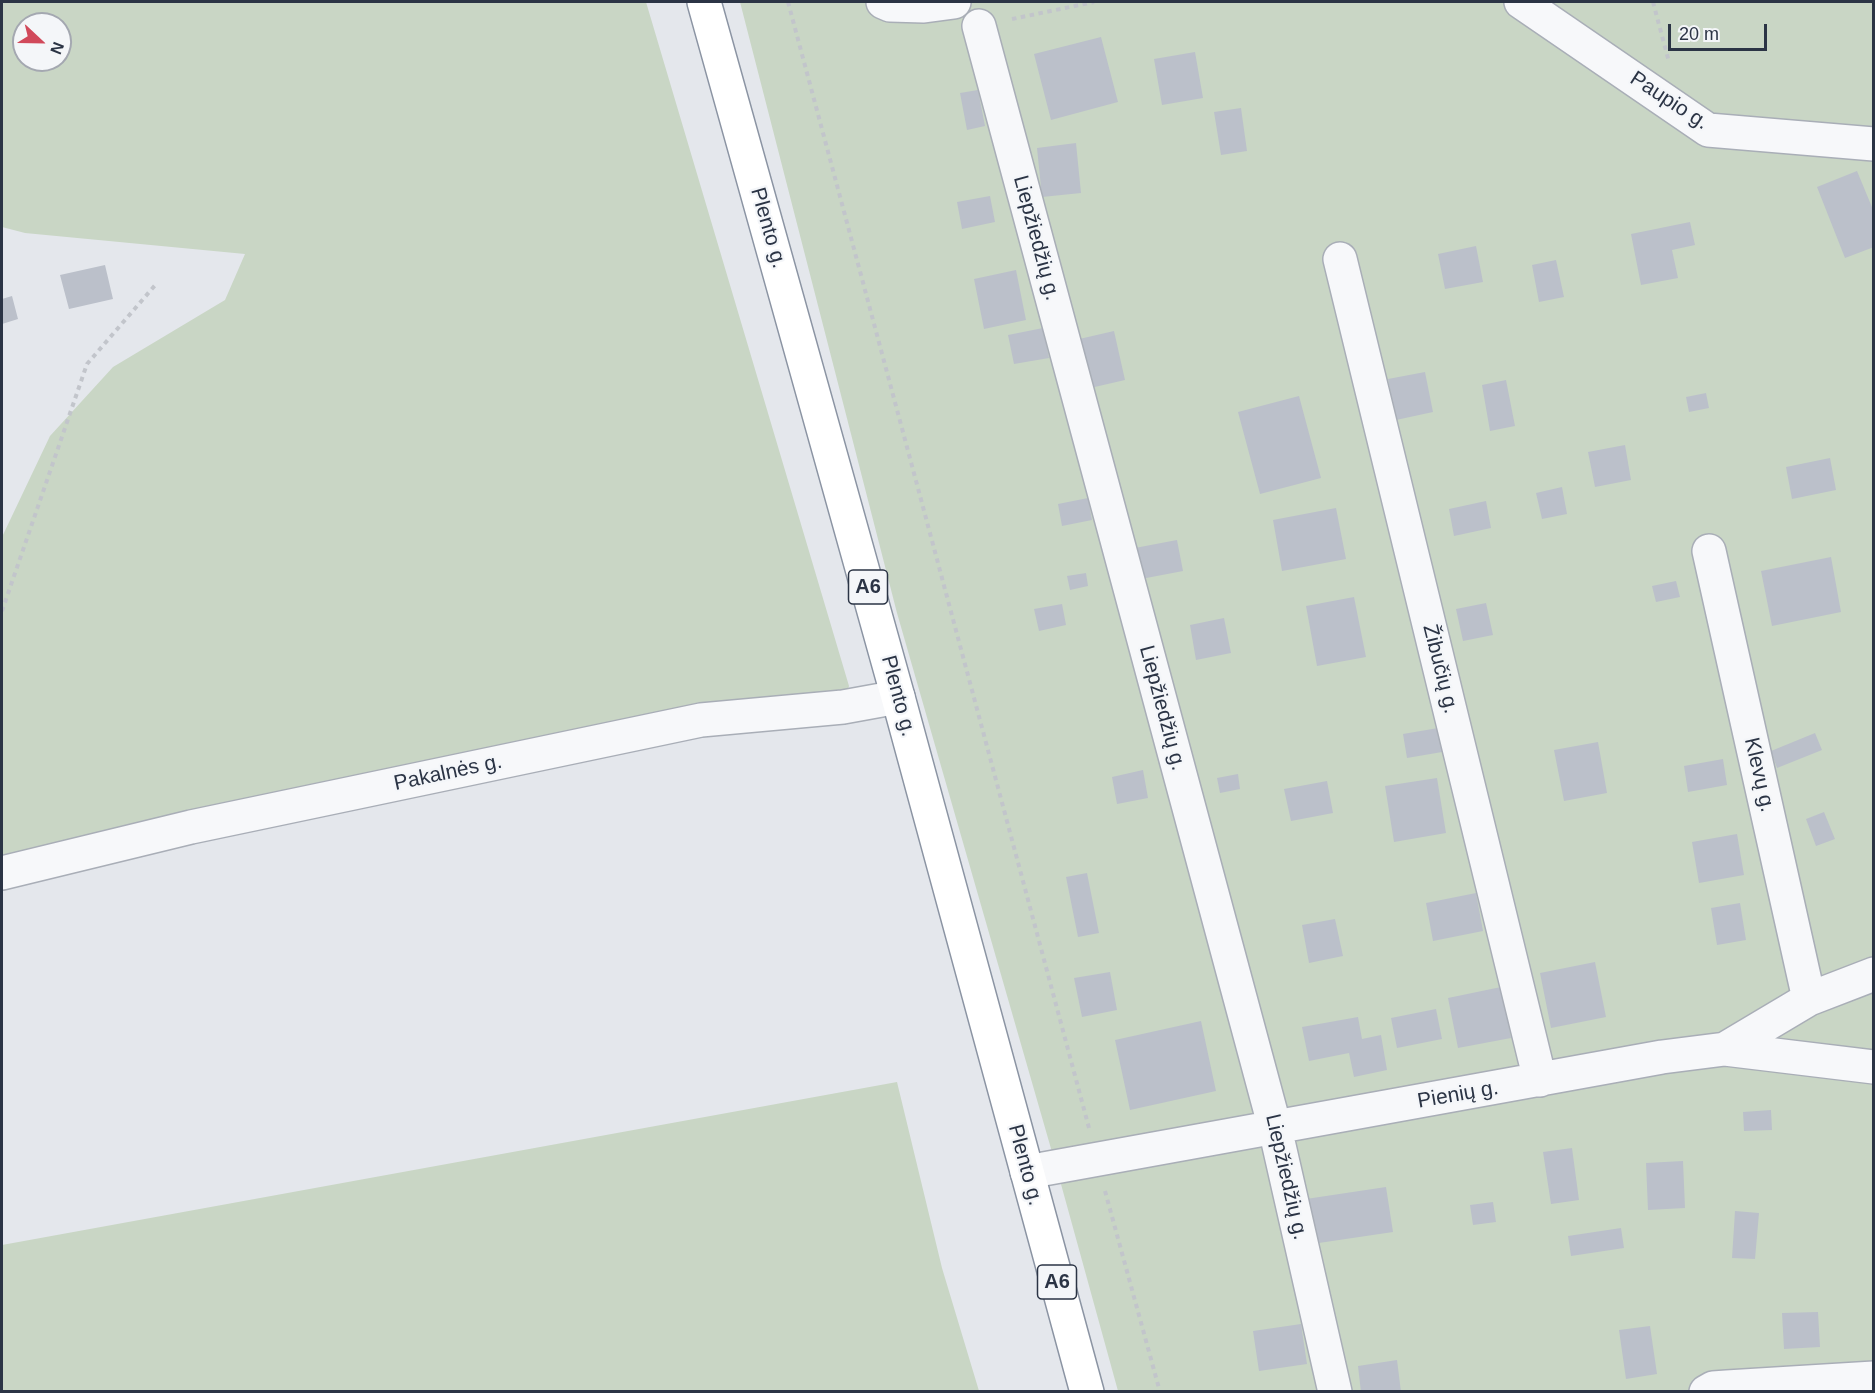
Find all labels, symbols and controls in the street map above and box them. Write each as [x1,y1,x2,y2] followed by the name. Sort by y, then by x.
[12,12,72,72] north arrow
[1671,12,1770,50] scale bar
[1679,24,1719,44] text: 20 m
[47,40,67,57] text: N
[1625,66,1713,136] street label: Paupio g.
[1007,173,1065,303] street label: Liepžiedžių g.
[744,185,792,271] street label: Plento g.
[848,570,888,604] road number: A6
[1417,622,1463,716] street label: Žibučių g.
[1133,643,1191,773] street label: Liepžiedžių g.
[875,653,921,739] street label: Plento g.
[1738,735,1780,815] street label: Klevų g.
[392,749,504,797] street label: Pakalnės g.
[1416,1075,1500,1115] street label: Pienių g.
[1259,1112,1313,1242] street label: Liepžiedžių g.
[1002,1122,1048,1208] street label: Plento g.
[1038,1265,1076,1299] road number: A6

